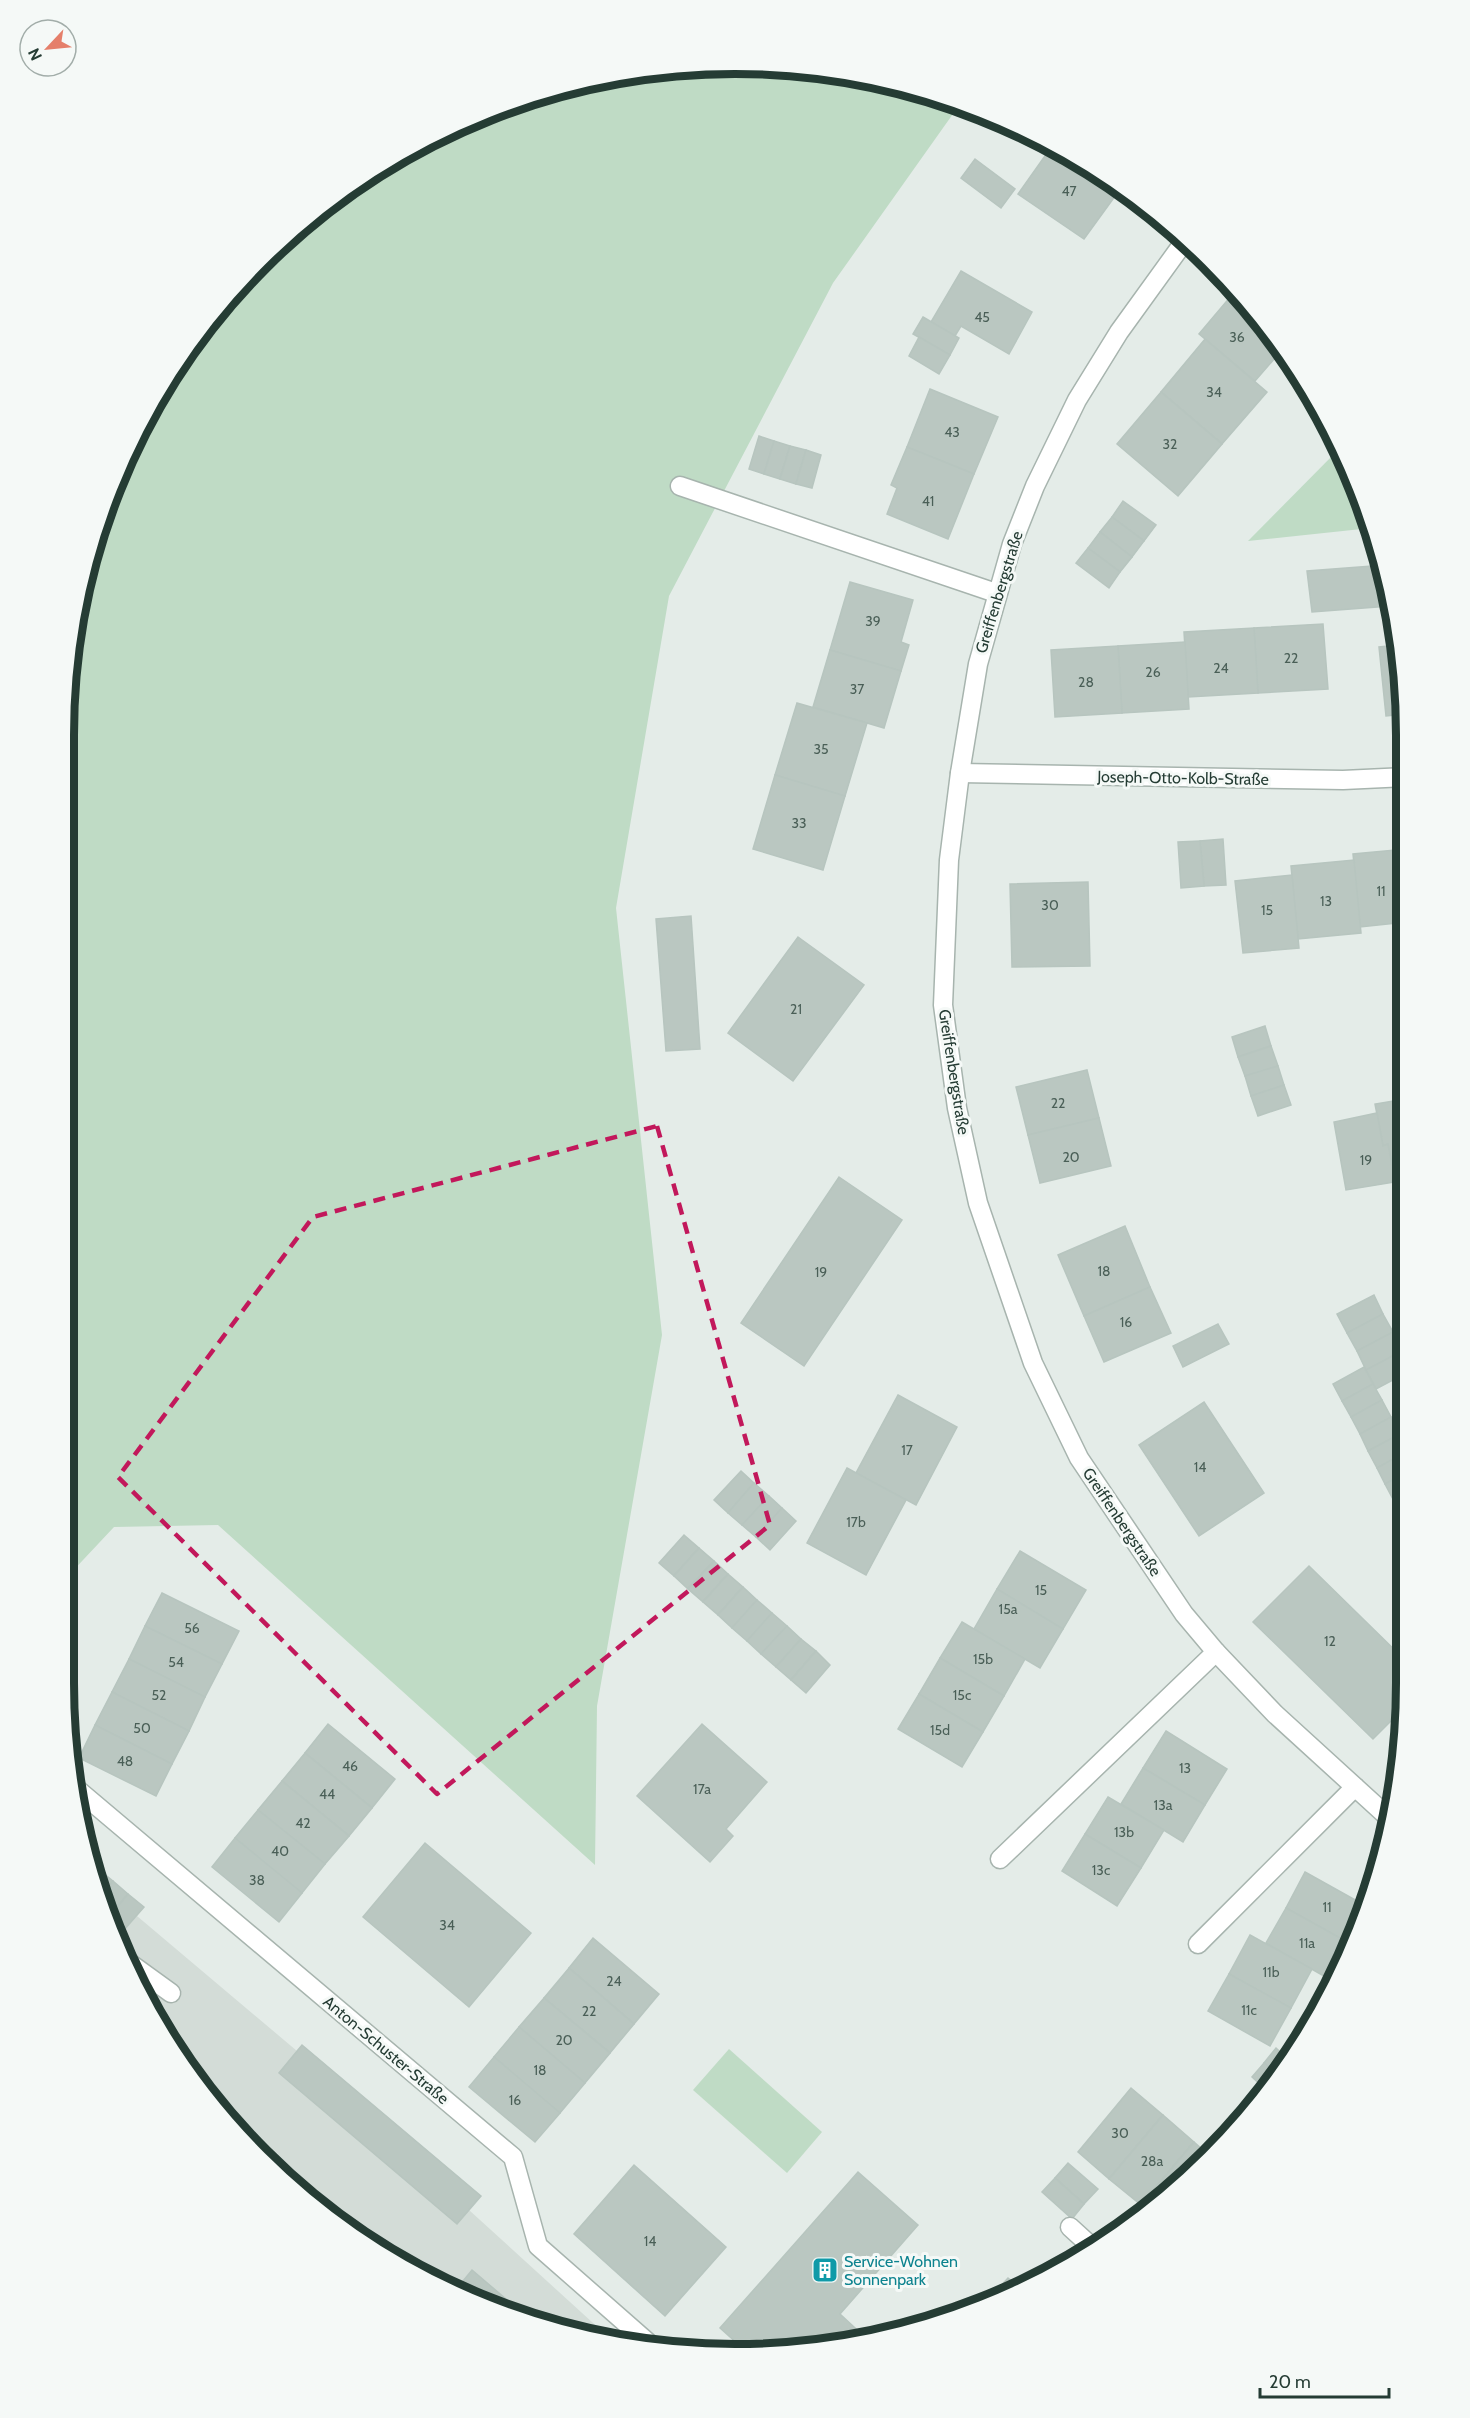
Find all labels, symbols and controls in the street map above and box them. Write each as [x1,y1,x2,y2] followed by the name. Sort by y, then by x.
[18,18,78,78] north arrow
[24,45,46,64] text: N
[1061,182,1077,200] house number: 47
[974,308,990,326] house number: 45
[1229,328,1245,346] house number: 36
[1206,383,1222,401] house number: 34
[944,423,960,441] house number: 43
[1163,435,1177,453] house number: 32
[922,492,934,510] house number: 41
[971,529,1027,655] street label: Greiffenbergstraße
[865,612,881,630] house number: 39
[1284,649,1298,667] house number: 22
[1213,659,1229,677] house number: 24
[1145,663,1161,681] house number: 26
[1078,673,1094,691] house number: 28
[850,680,864,698] house number: 37
[813,740,829,758] house number: 35
[1096,767,1269,789] street label: Joseph-Otto-Kolb-Straße
[791,814,807,832] house number: 33
[1376,882,1386,900] house number: 11
[1320,892,1332,910] house number: 13
[1041,896,1059,914] house number: 30
[1261,901,1273,919] house number: 15
[790,1000,802,1018] house number: 21
[935,1008,973,1136] street label: Greiffenbergstraße
[1051,1094,1065,1112] house number: 22
[1062,1148,1080,1166] house number: 20
[1360,1151,1372,1169] house number: 19
[1097,1262,1111,1280] house number: 18
[815,1263,827,1281] house number: 19
[1120,1313,1132,1331] house number: 16
[901,1441,913,1459] house number: 17
[1194,1458,1206,1476] house number: 14
[1079,1464,1165,1580] street label: Greiffenbergstraße
[846,1513,866,1531] house number: 17b
[1035,1581,1047,1599] house number: 15
[999,1600,1018,1618] house number: 15a
[184,1619,200,1637] house number: 56
[1324,1632,1336,1650] house number: 12
[973,1650,993,1668] house number: 15b
[168,1653,184,1671] house number: 54
[152,1686,166,1704] house number: 52
[953,1686,971,1704] house number: 15c
[133,1719,151,1737] house number: 50
[930,1721,950,1739] house number: 15d
[117,1752,133,1770] house number: 48
[342,1757,358,1775] house number: 46
[1179,1759,1191,1777] house number: 13
[693,1780,711,1798] house number: 17a
[319,1785,335,1803] house number: 44
[1154,1796,1173,1814] house number: 13a
[295,1814,311,1832] house number: 42
[1114,1823,1134,1841] house number: 13b
[271,1842,289,1860] house number: 40
[1092,1861,1110,1879] house number: 13c
[249,1871,265,1889] house number: 38
[1322,1898,1332,1916] house number: 11
[439,1916,455,1934] house number: 34
[1299,1934,1315,1952] house number: 11a
[1263,1963,1280,1981] house number: 11b
[606,1972,622,1990] house number: 24
[319,1992,453,2108] street label: Anton-Schuster-Straße
[1241,2001,1257,2019] house number: 11c
[582,2002,596,2020] house number: 22
[555,2031,573,2049] house number: 20
[533,2061,547,2079] house number: 18
[509,2091,521,2109] house number: 16
[1111,2124,1129,2142] house number: 30
[1141,2152,1164,2170] house number: 28a
[644,2232,656,2250] house number: 14
[844,2252,958,2289] place label: Service-Wohnen Sonnenpark
[810,2255,840,2285] building icon: Service-Wohnen Sonnenpark
[1260,2361,1389,2399] scale bar
[1269,2371,1311,2393] text: 20 m

